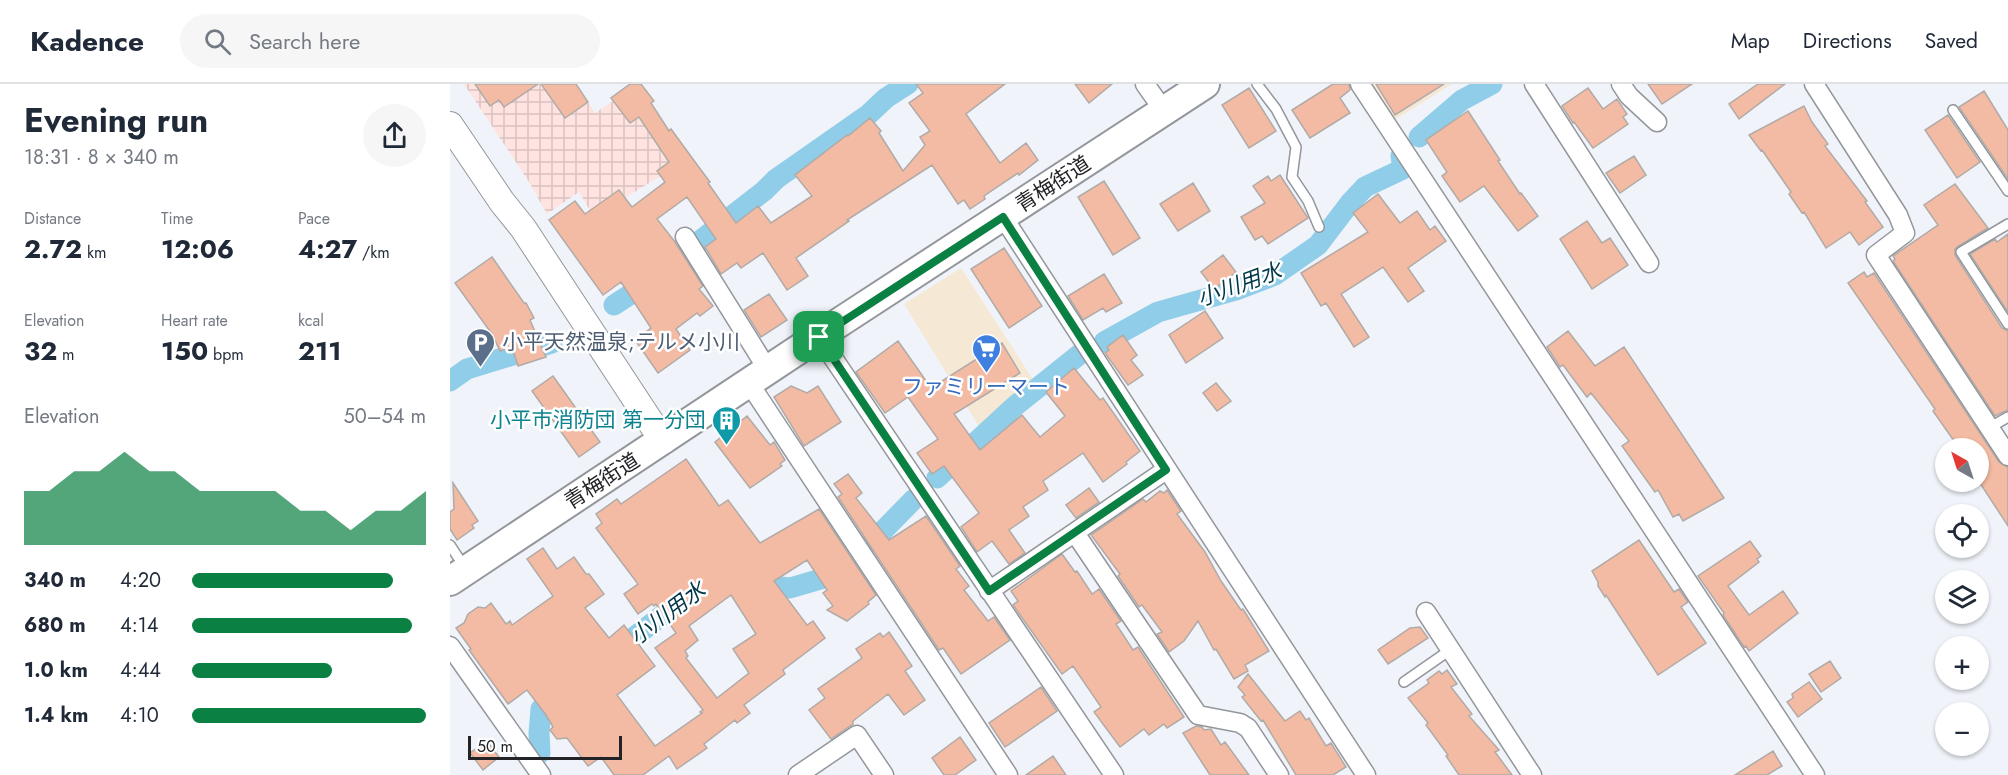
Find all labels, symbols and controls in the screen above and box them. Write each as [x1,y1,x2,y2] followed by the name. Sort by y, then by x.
[180,14,600,68] search box
[30,21,144,62] text: Kadence
[201,25,234,58] icon: search
[249,25,360,57] text: Search here
[1731,26,1770,56] text: Map
[1803,26,1892,56] text: Directions
[1925,26,1978,56] text: Saved
[24,97,208,144] text: Evening run
[363,104,426,167] button: share
[24,143,179,172] text: 18:31 · 8 × 340 m
[1010,149,1096,219] street label: 青梅街道
[24,207,81,230] text: Distance
[161,207,193,230] text: Time
[298,207,330,230] text: Pace
[24,230,82,268] text: 2.72
[161,230,234,268] text: 12:06
[298,230,357,268] text: 4:27
[82,241,107,264] text: km
[357,241,390,264] text: /km
[1192,253,1288,314] water label: 小川用水
[24,309,84,332] text: Elevation
[161,309,228,332] text: Heart rate
[298,309,324,332] text: kcal
[793,311,844,362] pin
[802,320,835,353] icon: arrive
[465,326,497,368] parking icon: 小平天然温泉;テルメ小川
[502,327,740,357] place label: 小平天然温泉;テルメ小川
[24,332,57,370] text: 32
[161,332,208,370] text: 150
[298,332,342,370] text: 211
[970,332,1002,374] supermarket icon: ファミリーマート
[57,343,74,366] text: m
[208,343,244,366] text: bpm
[902,372,1070,402] place label: ファミリーマート
[24,402,99,431] text: Elevation
[343,402,426,431] text: 50–54 m
[711,404,743,446] building icon: 小平市消防団 第一分団
[490,405,706,435] place label: 小平市消防団 第一分団
[1935,438,1989,492] north arrow
[1935,438,1989,756] map controls
[559,446,645,516] street label: 青梅街道
[1935,504,1989,558] button: locate
[24,566,86,595] text: 340 m
[120,566,161,595] text: 4:20
[1935,570,1989,624] button: layers
[622,573,713,652] water label: 小川用水
[24,611,86,640] text: 680 m
[120,611,158,640] text: 4:14
[1935,636,1989,690] button: +
[24,656,88,685] text: 1.0 km
[120,656,161,685] text: 4:44
[24,701,89,730] text: 1.4 km
[120,701,159,730] text: 4:10
[1935,702,1989,756] button: −
[468,733,622,760] scale bar
[477,735,513,758] text: 50 m

